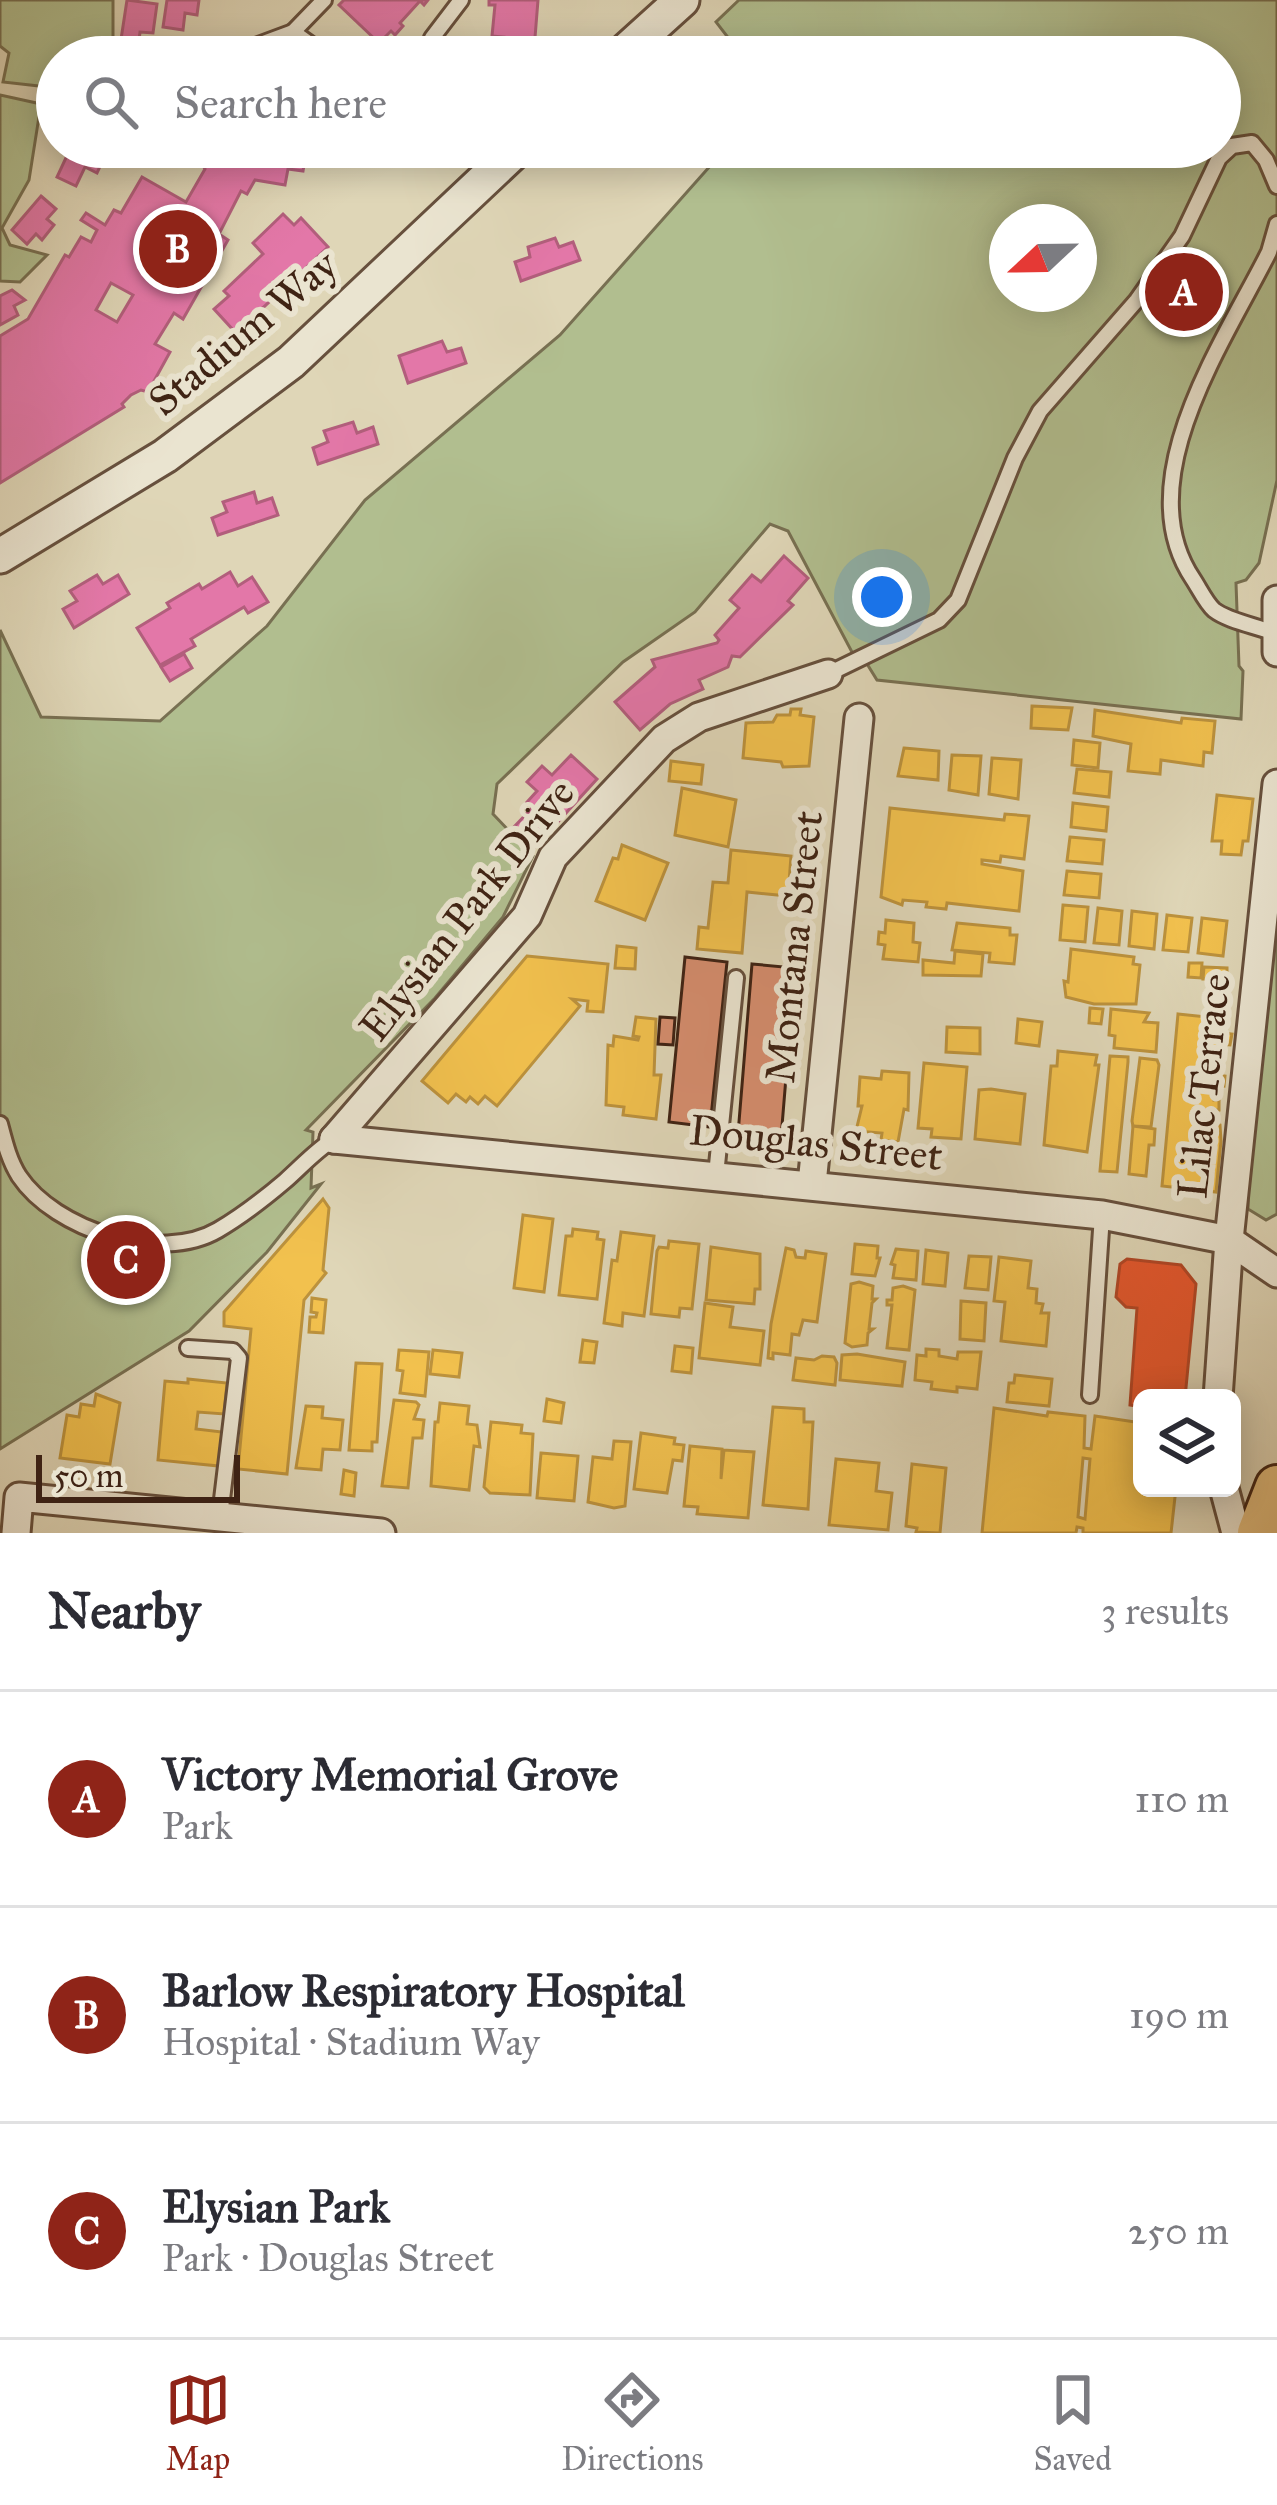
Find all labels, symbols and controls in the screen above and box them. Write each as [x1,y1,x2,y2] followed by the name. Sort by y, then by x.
[36,36,1241,168] search box
[78,69,144,135] icon: search
[174,75,387,130] text: Search here
[139,204,217,294] pin: B
[989,204,1097,312] north arrow
[138,238,349,427] street label: Stadium Way
[1145,247,1223,337] pin: A
[852,567,912,627] your location
[348,768,586,1052] street label: Elysian Park Drive
[754,808,834,1086] street label: Montana Street
[1166,971,1242,1201] street label: Lilac Terrace
[687,1104,945,1182] street label: Douglas Street
[87,1215,165,1305] pin: C
[1133,1389,1241,1497] map controls
[1133,1389,1241,1497] button: layers
[36,1449,240,1502] scale bar
[54,1456,123,1496] text: 50 m
[48,1580,200,1642] text: Nearby
[1101,1587,1229,1635] text: 3 results
[162,1747,618,1802] text: Victory Memorial Grove
[74,1775,100,1823] text: A
[1134,1775,1229,1823] text: 110 m
[162,1802,233,1850] text: Park
[162,1963,685,2018] text: Barlow Respiratory Hospital
[74,1991,100,2039] text: B
[1129,1991,1229,2039] text: 190 m
[162,2018,540,2066] text: Hospital · Stadium Way
[162,2179,390,2234] text: Elysian Park
[74,2207,100,2255] text: C
[1128,2207,1229,2255] text: 250 m
[162,2234,494,2282] text: Park · Douglas Street
[165,2367,231,2479] tab: Map
[561,2367,703,2479] tab: Directions
[1034,2367,1112,2479] tab: Saved

